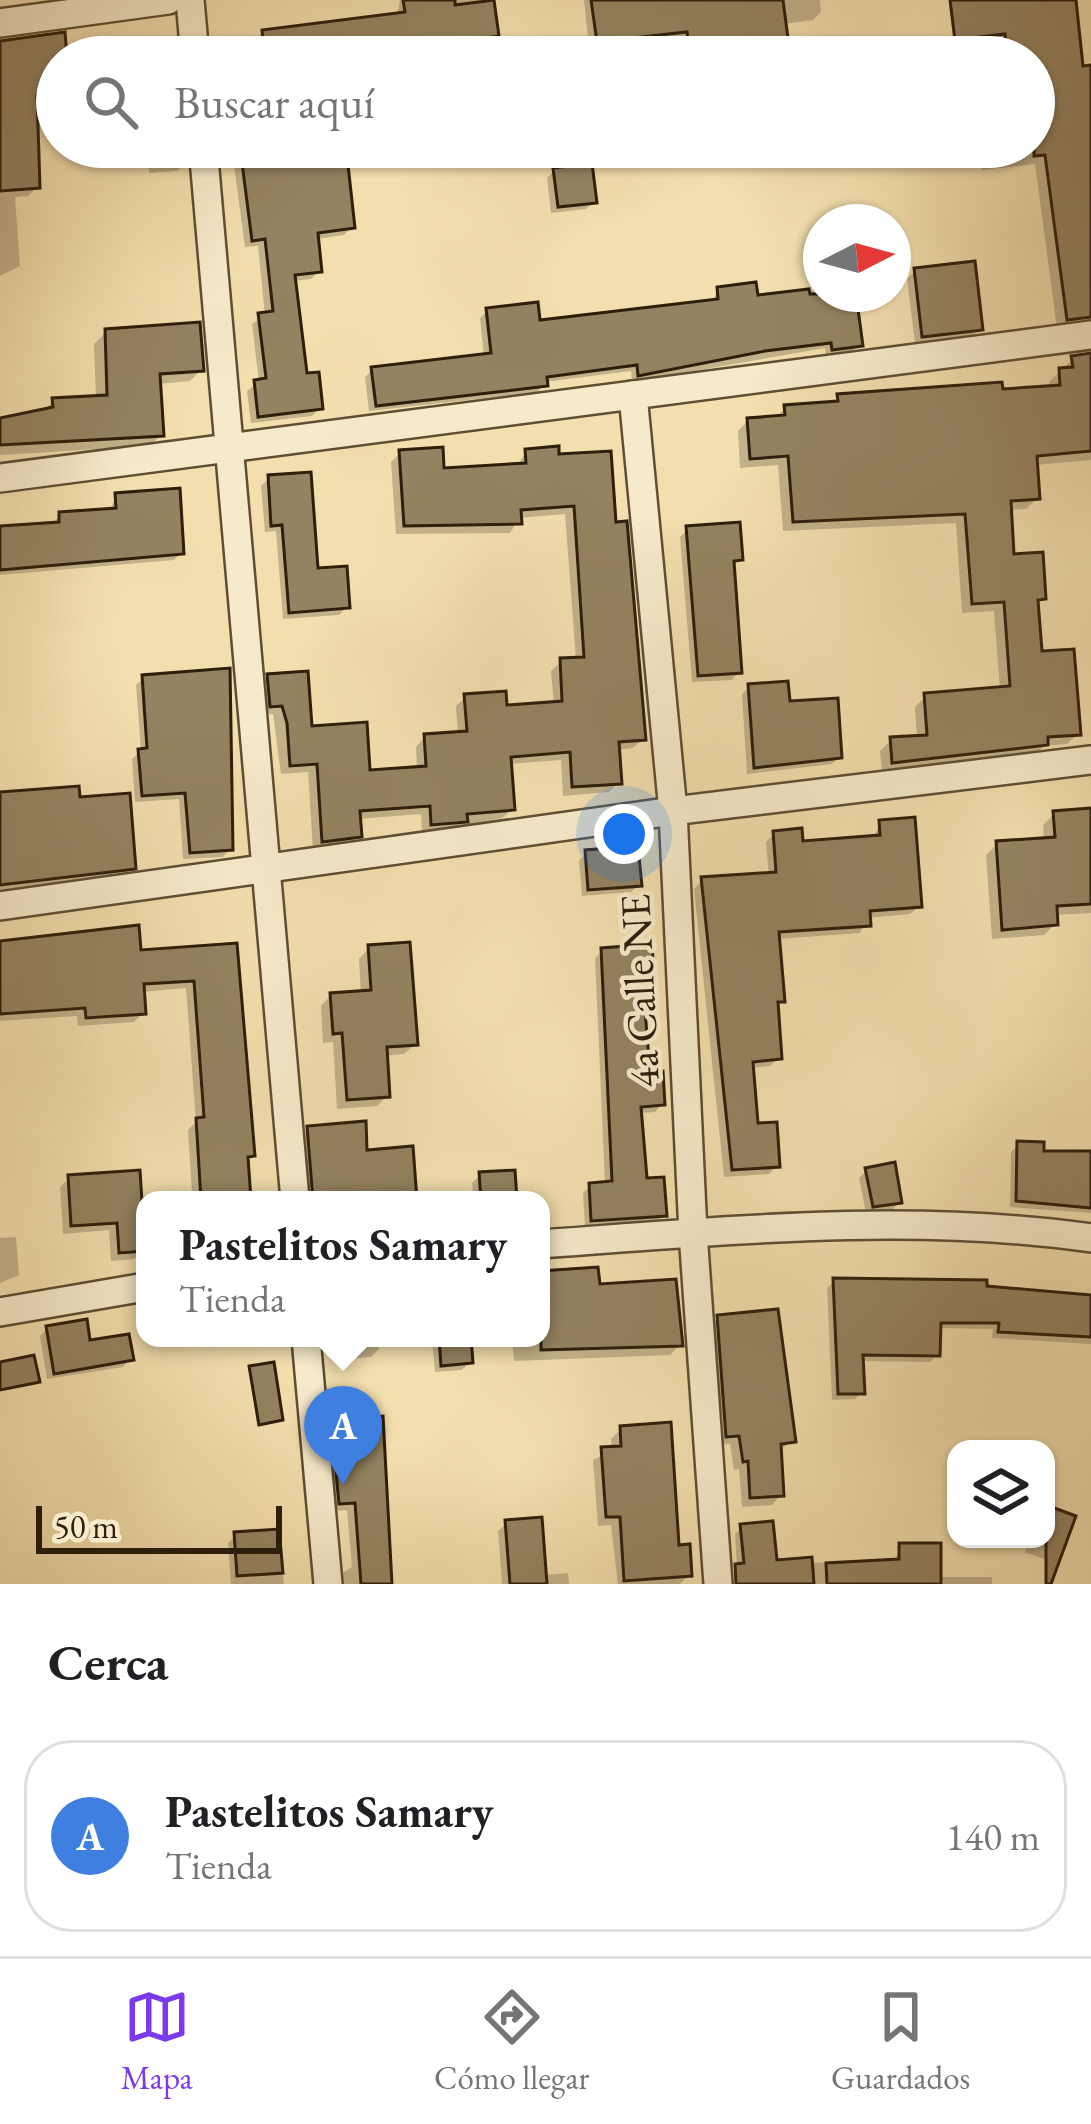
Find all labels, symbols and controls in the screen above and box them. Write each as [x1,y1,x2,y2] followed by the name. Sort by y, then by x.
[36,36,1055,168] search box
[78,69,144,135] icon: search
[174,73,374,131] text: Buscar aquí
[803,204,911,312] north arrow
[594,804,654,864] your location
[607,893,672,1089] street label: 4a Calle NE
[136,1191,550,1347] popup
[179,1215,507,1273] text: Pastelitos Samary
[179,1273,286,1324] text: Tienda
[304,1386,382,1485] pin: A
[947,1440,1055,1548] map controls
[947,1440,1055,1548] button: layers
[36,1500,282,1553] scale bar
[54,1505,118,1548] text: 50 m
[48,1629,168,1695] text: Cerca
[165,1782,493,1840] text: Pastelitos Samary
[76,1811,104,1862] text: A
[946,1811,1040,1862] text: 140 m
[165,1840,272,1891] text: Tienda
[121,1984,193,2099] tab: Mapa
[434,1984,590,2099] tab: Cómo llegar
[831,1984,970,2099] tab: Guardados

